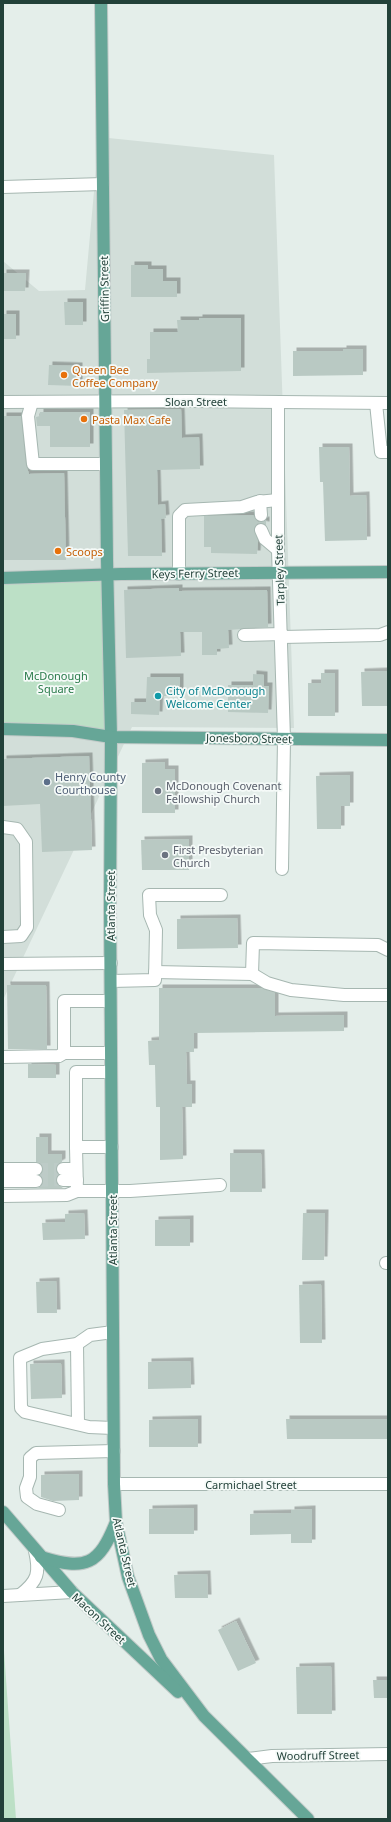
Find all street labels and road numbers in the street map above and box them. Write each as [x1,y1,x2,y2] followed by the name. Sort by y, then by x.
[96,256,112,322] street label: Griffin Street
[165,394,227,409] street label: Sloan Street
[270,534,288,606] street label: Tarpley Street
[152,565,239,581] street label: Keys Ferry Street
[205,730,292,746] street label: Jonesboro Street
[103,871,118,941] street label: Atlanta Street
[105,1195,120,1265] street label: Atlanta Street
[205,1477,297,1492] street label: Carmichael Street
[110,1516,140,1588] street label: Atlanta Street
[69,1589,129,1647] street label: Macon Street
[277,1747,359,1763] street label: Woodruff Street

